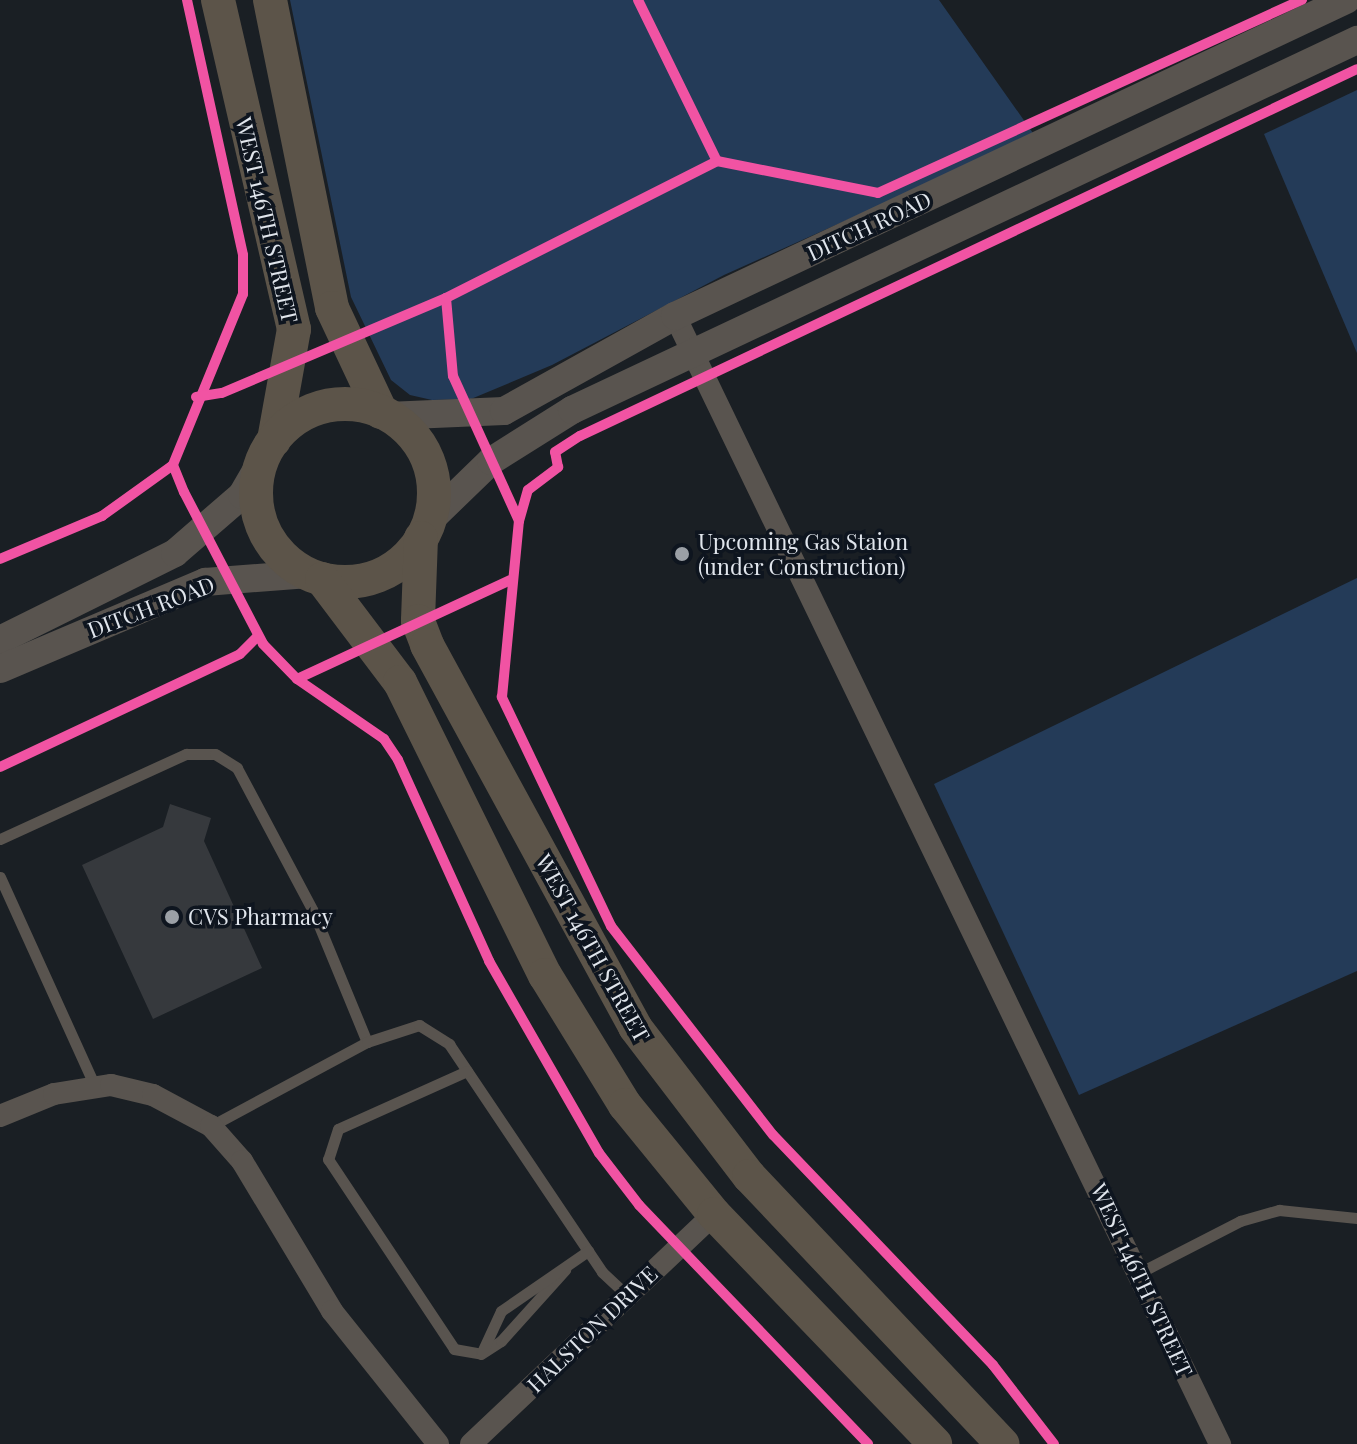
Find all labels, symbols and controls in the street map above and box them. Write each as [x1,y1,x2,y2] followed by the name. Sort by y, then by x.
[230,114,304,326] street label: WEST 146TH STREET
[803,186,935,266] street label: DITCH ROAD
[698,528,908,580] place label: Upcoming Gas Staion (under Construction)
[673,545,691,563] marker: Upcoming Gas Staion (under Construction)
[84,571,218,643] street label: DITCH ROAD
[530,849,656,1047] street label: WEST 146TH STREET
[188,904,333,930] place label: CVS Pharmacy
[163,908,181,926] marker: CVS Pharmacy
[1086,1179,1198,1381] street label: WEST 146TH STREET
[522,1260,662,1398] street label: HALSTON DRIVE

